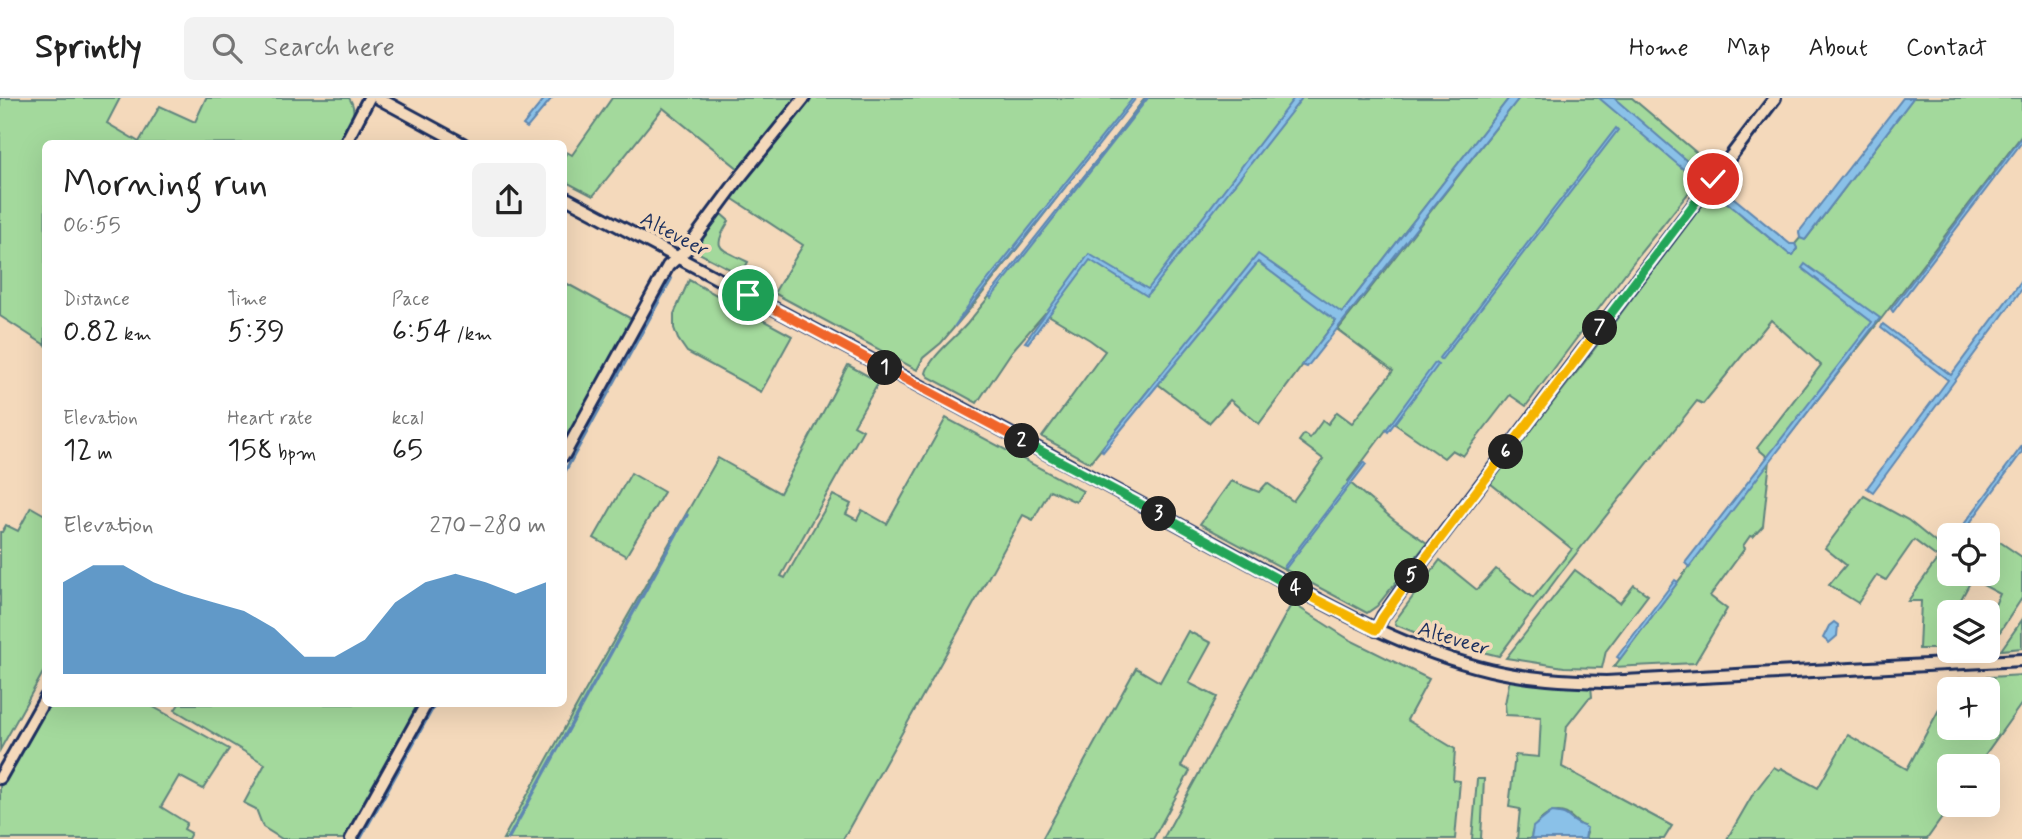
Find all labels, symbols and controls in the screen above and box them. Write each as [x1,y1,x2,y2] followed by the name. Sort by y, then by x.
[184,17,674,80] search box
[35,26,142,70] text: Sprintly
[208,29,246,67] icon: search
[264,31,395,65] text: Search here
[1629,33,1689,64] text: Home
[1727,33,1771,64] text: Map
[1809,33,1868,64] text: About
[1906,33,1987,64] text: Contact
[1683,149,1743,209] pin
[63,160,268,209] text: Morning run
[1694,160,1732,198] icon: check
[472,163,546,237] button: share
[635,205,714,265] street label: Alteveer
[63,211,121,241] text: 06:55
[718,265,778,325] pin
[729,276,767,314] icon: arrive
[63,287,130,312] text: Distance
[227,287,267,312] text: Time
[392,287,429,312] text: Pace
[1582,310,1618,345] pin: 7
[63,312,119,351] text: 0.82
[227,312,285,351] text: 5:39
[392,312,451,351] text: 6:54
[1594,315,1605,340] text: 7
[119,322,152,347] text: km
[451,322,492,347] text: /km
[868,350,903,386] pin: 1
[880,355,889,380] text: 1
[63,406,138,431] text: Elevation
[227,406,313,431] text: Heart rate
[392,406,424,431] text: kcal
[1004,424,1040,458] pin: 2
[1017,428,1026,453] text: 2
[63,431,92,470] text: 12
[227,431,273,470] text: 158
[392,431,423,470] text: 65
[1488,434,1524,470] pin: 6
[1501,439,1510,464] text: 6
[92,441,113,466] text: m
[273,441,316,466] text: bpm
[1142,496,1176,532] pin: 3
[1154,501,1163,526] text: 3
[63,511,154,541] text: Elevation
[429,511,546,541] text: 270–280 m
[1937,523,2000,817] map controls
[1937,523,2000,586] button: locate
[1394,559,1430,594] pin: 5
[1406,563,1417,588] text: 5
[1278,572,1314,606] pin: 4
[1290,576,1301,601] text: 4
[1937,600,2000,663] button: layers
[1414,615,1493,663] street label: Alteveer
[1937,677,2000,740] button: +
[1937,754,2000,817] button: −

